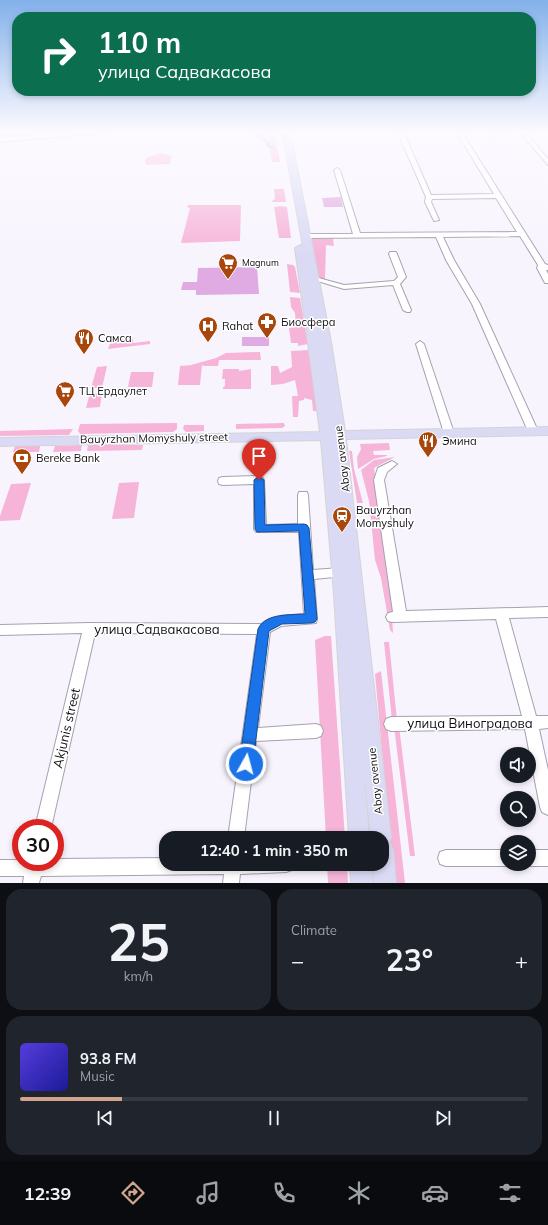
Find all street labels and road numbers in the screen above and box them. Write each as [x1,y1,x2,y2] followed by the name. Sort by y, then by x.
[331,425,353,493] street label: Abay avenue
[80,430,228,446] street label: Bauyrzhan Momyshuly street
[94,621,220,637] street label: улица Садвакасова
[49,686,83,770] street label: Akjunis street
[407,715,533,731] street label: улица Виноградова
[365,747,385,815] street label: Abay avenue

